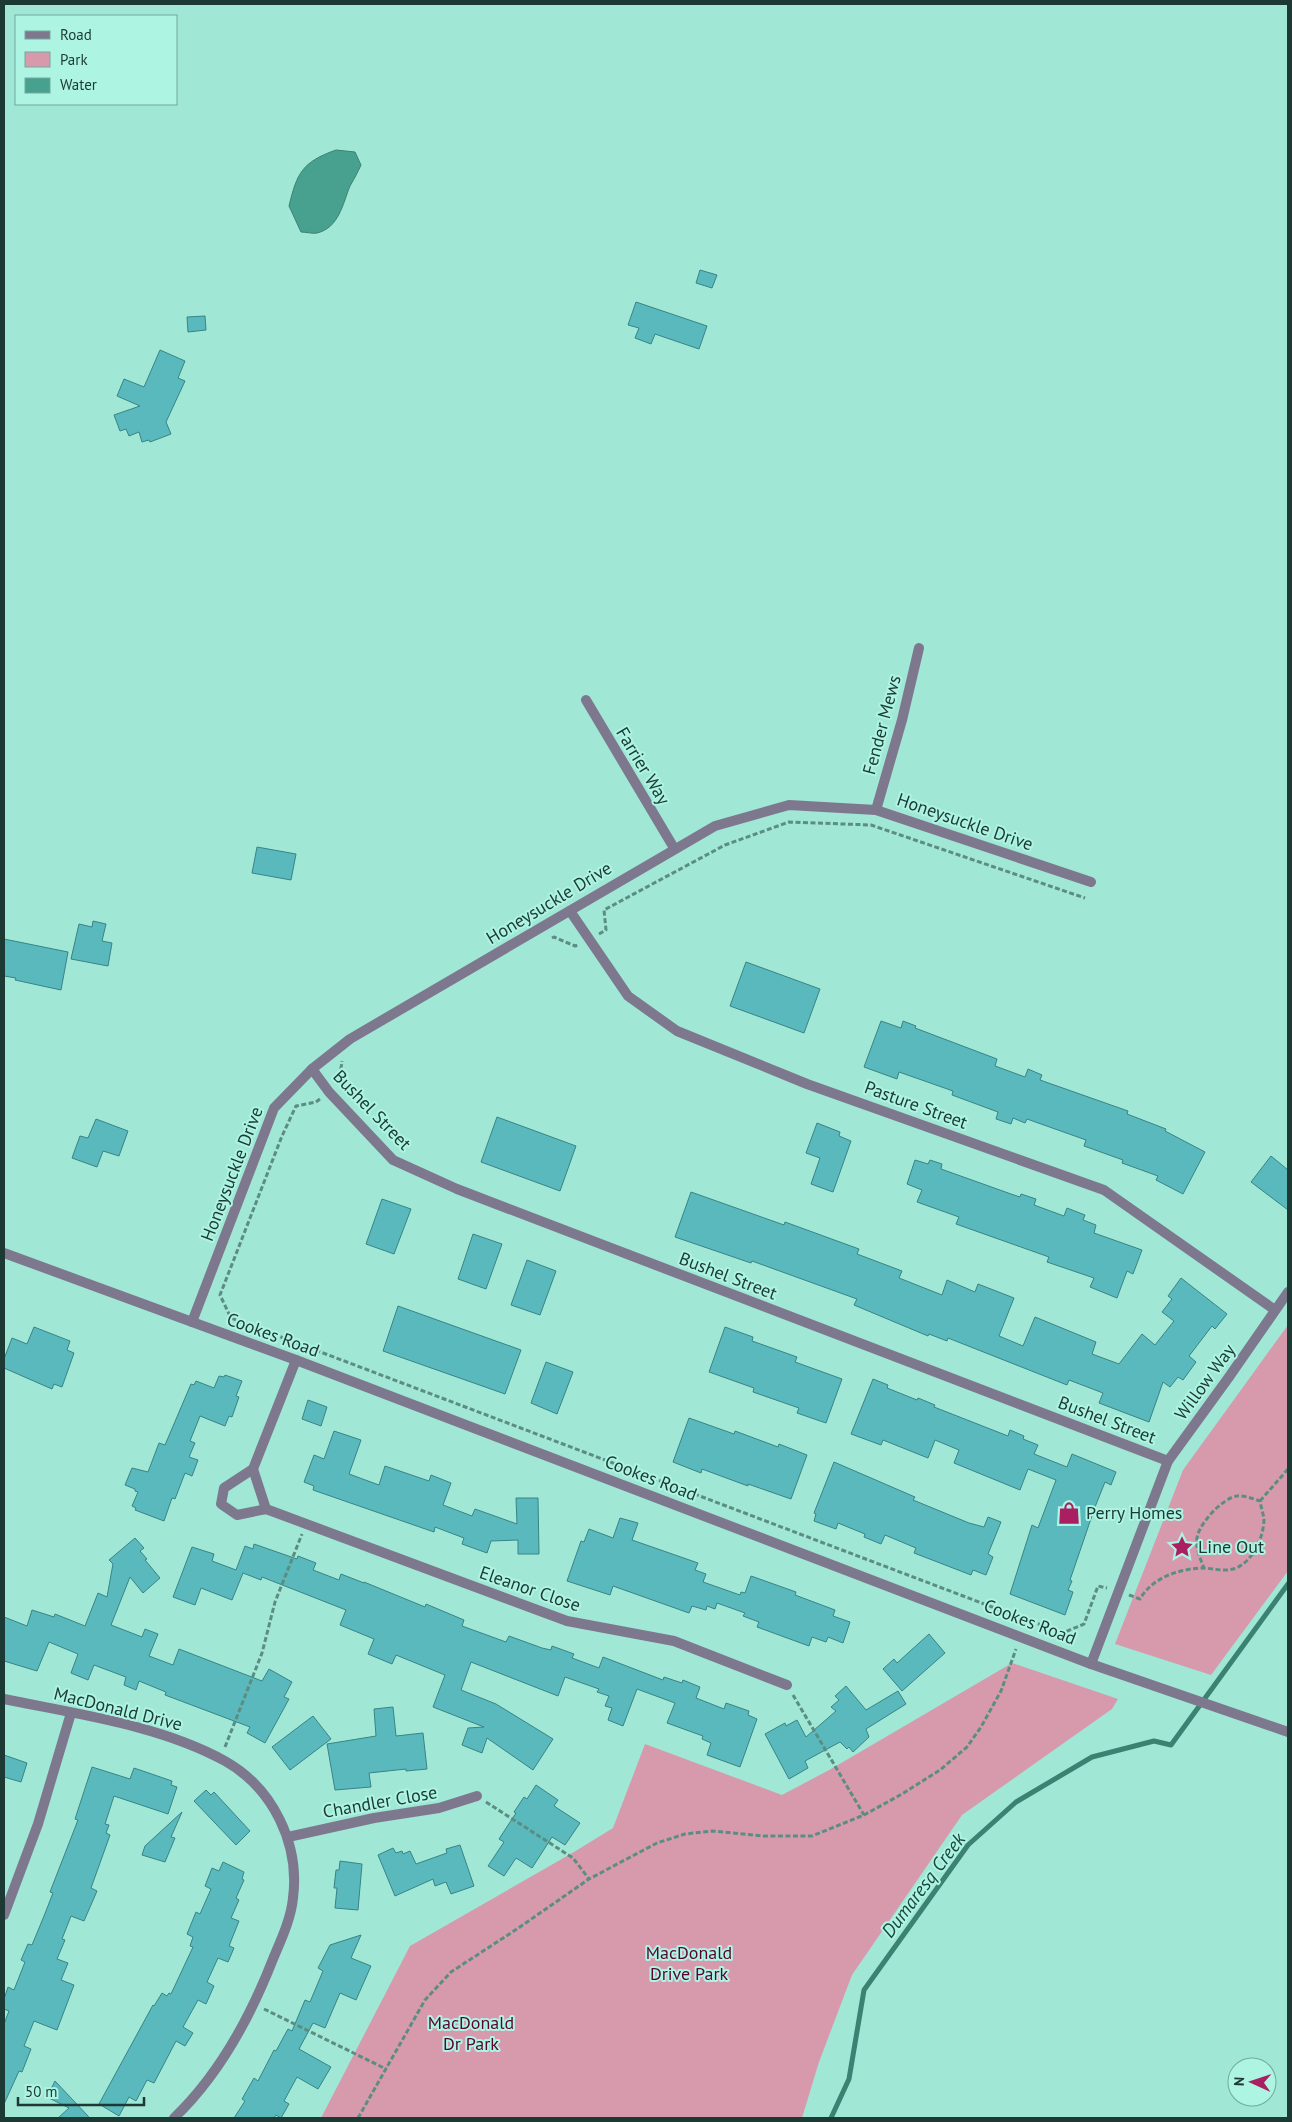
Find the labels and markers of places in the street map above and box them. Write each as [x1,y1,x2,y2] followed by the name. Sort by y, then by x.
[1056,1500,1082,1526] shop icon: Perry Homes
[1086,1501,1182,1524] place label: Perry Homes
[1169,1534,1195,1560] place icon: Line Out
[1198,1535,1264,1558] place label: Line Out

